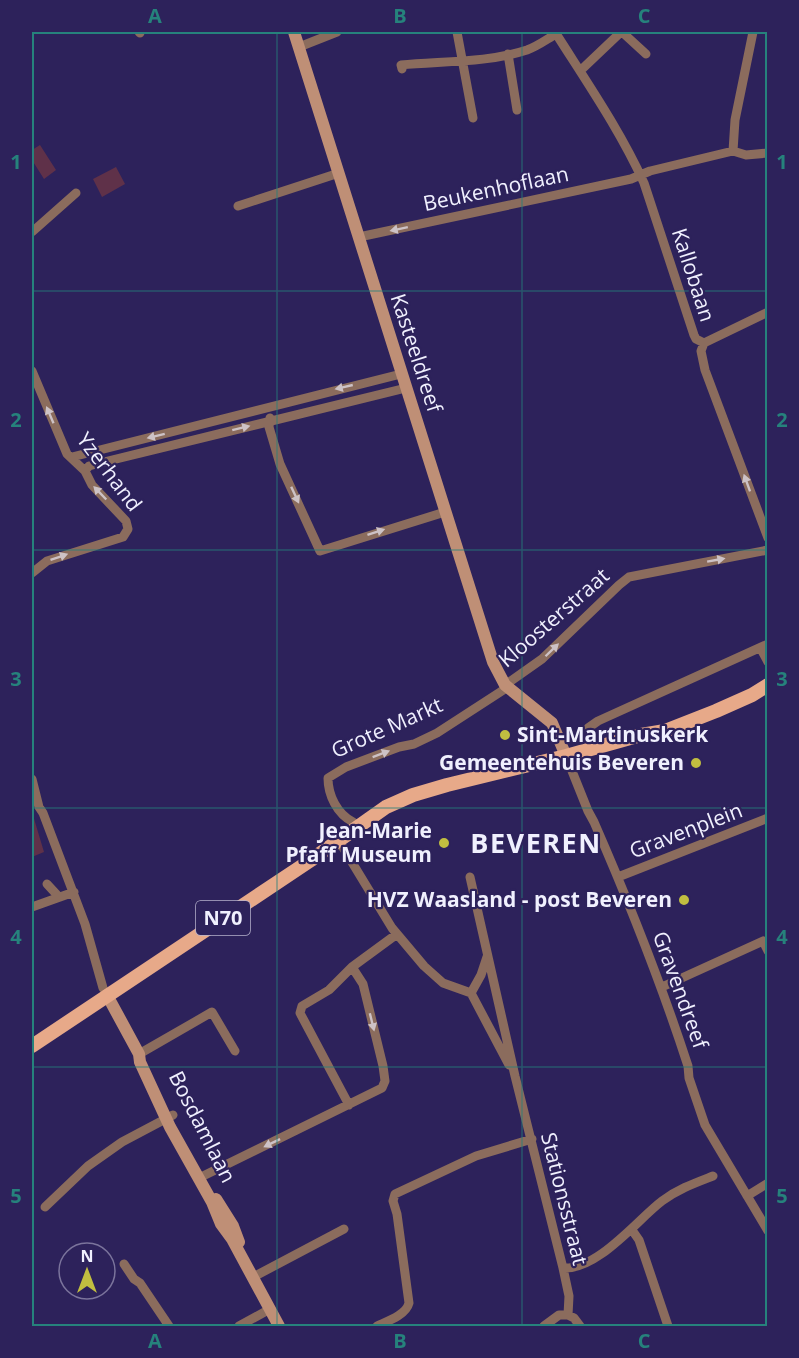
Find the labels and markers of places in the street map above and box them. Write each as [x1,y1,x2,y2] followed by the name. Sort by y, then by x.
[517,720,709,748] place label: Sint-Martinuskerk
[498,728,512,742] marker: Sint-Martinuskerk
[439,748,684,776] place label: Gemeentehuis Beveren
[689,756,703,770] marker: Gemeentehuis Beveren
[285,816,432,868] place label: Jean-Marie Pfaff Museum
[437,836,451,850] marker: Jean-Marie Pfaff Museum
[367,885,672,913] place label: HVZ Waasland - post Beveren
[677,893,691,907] marker: HVZ Waasland - post Beveren

